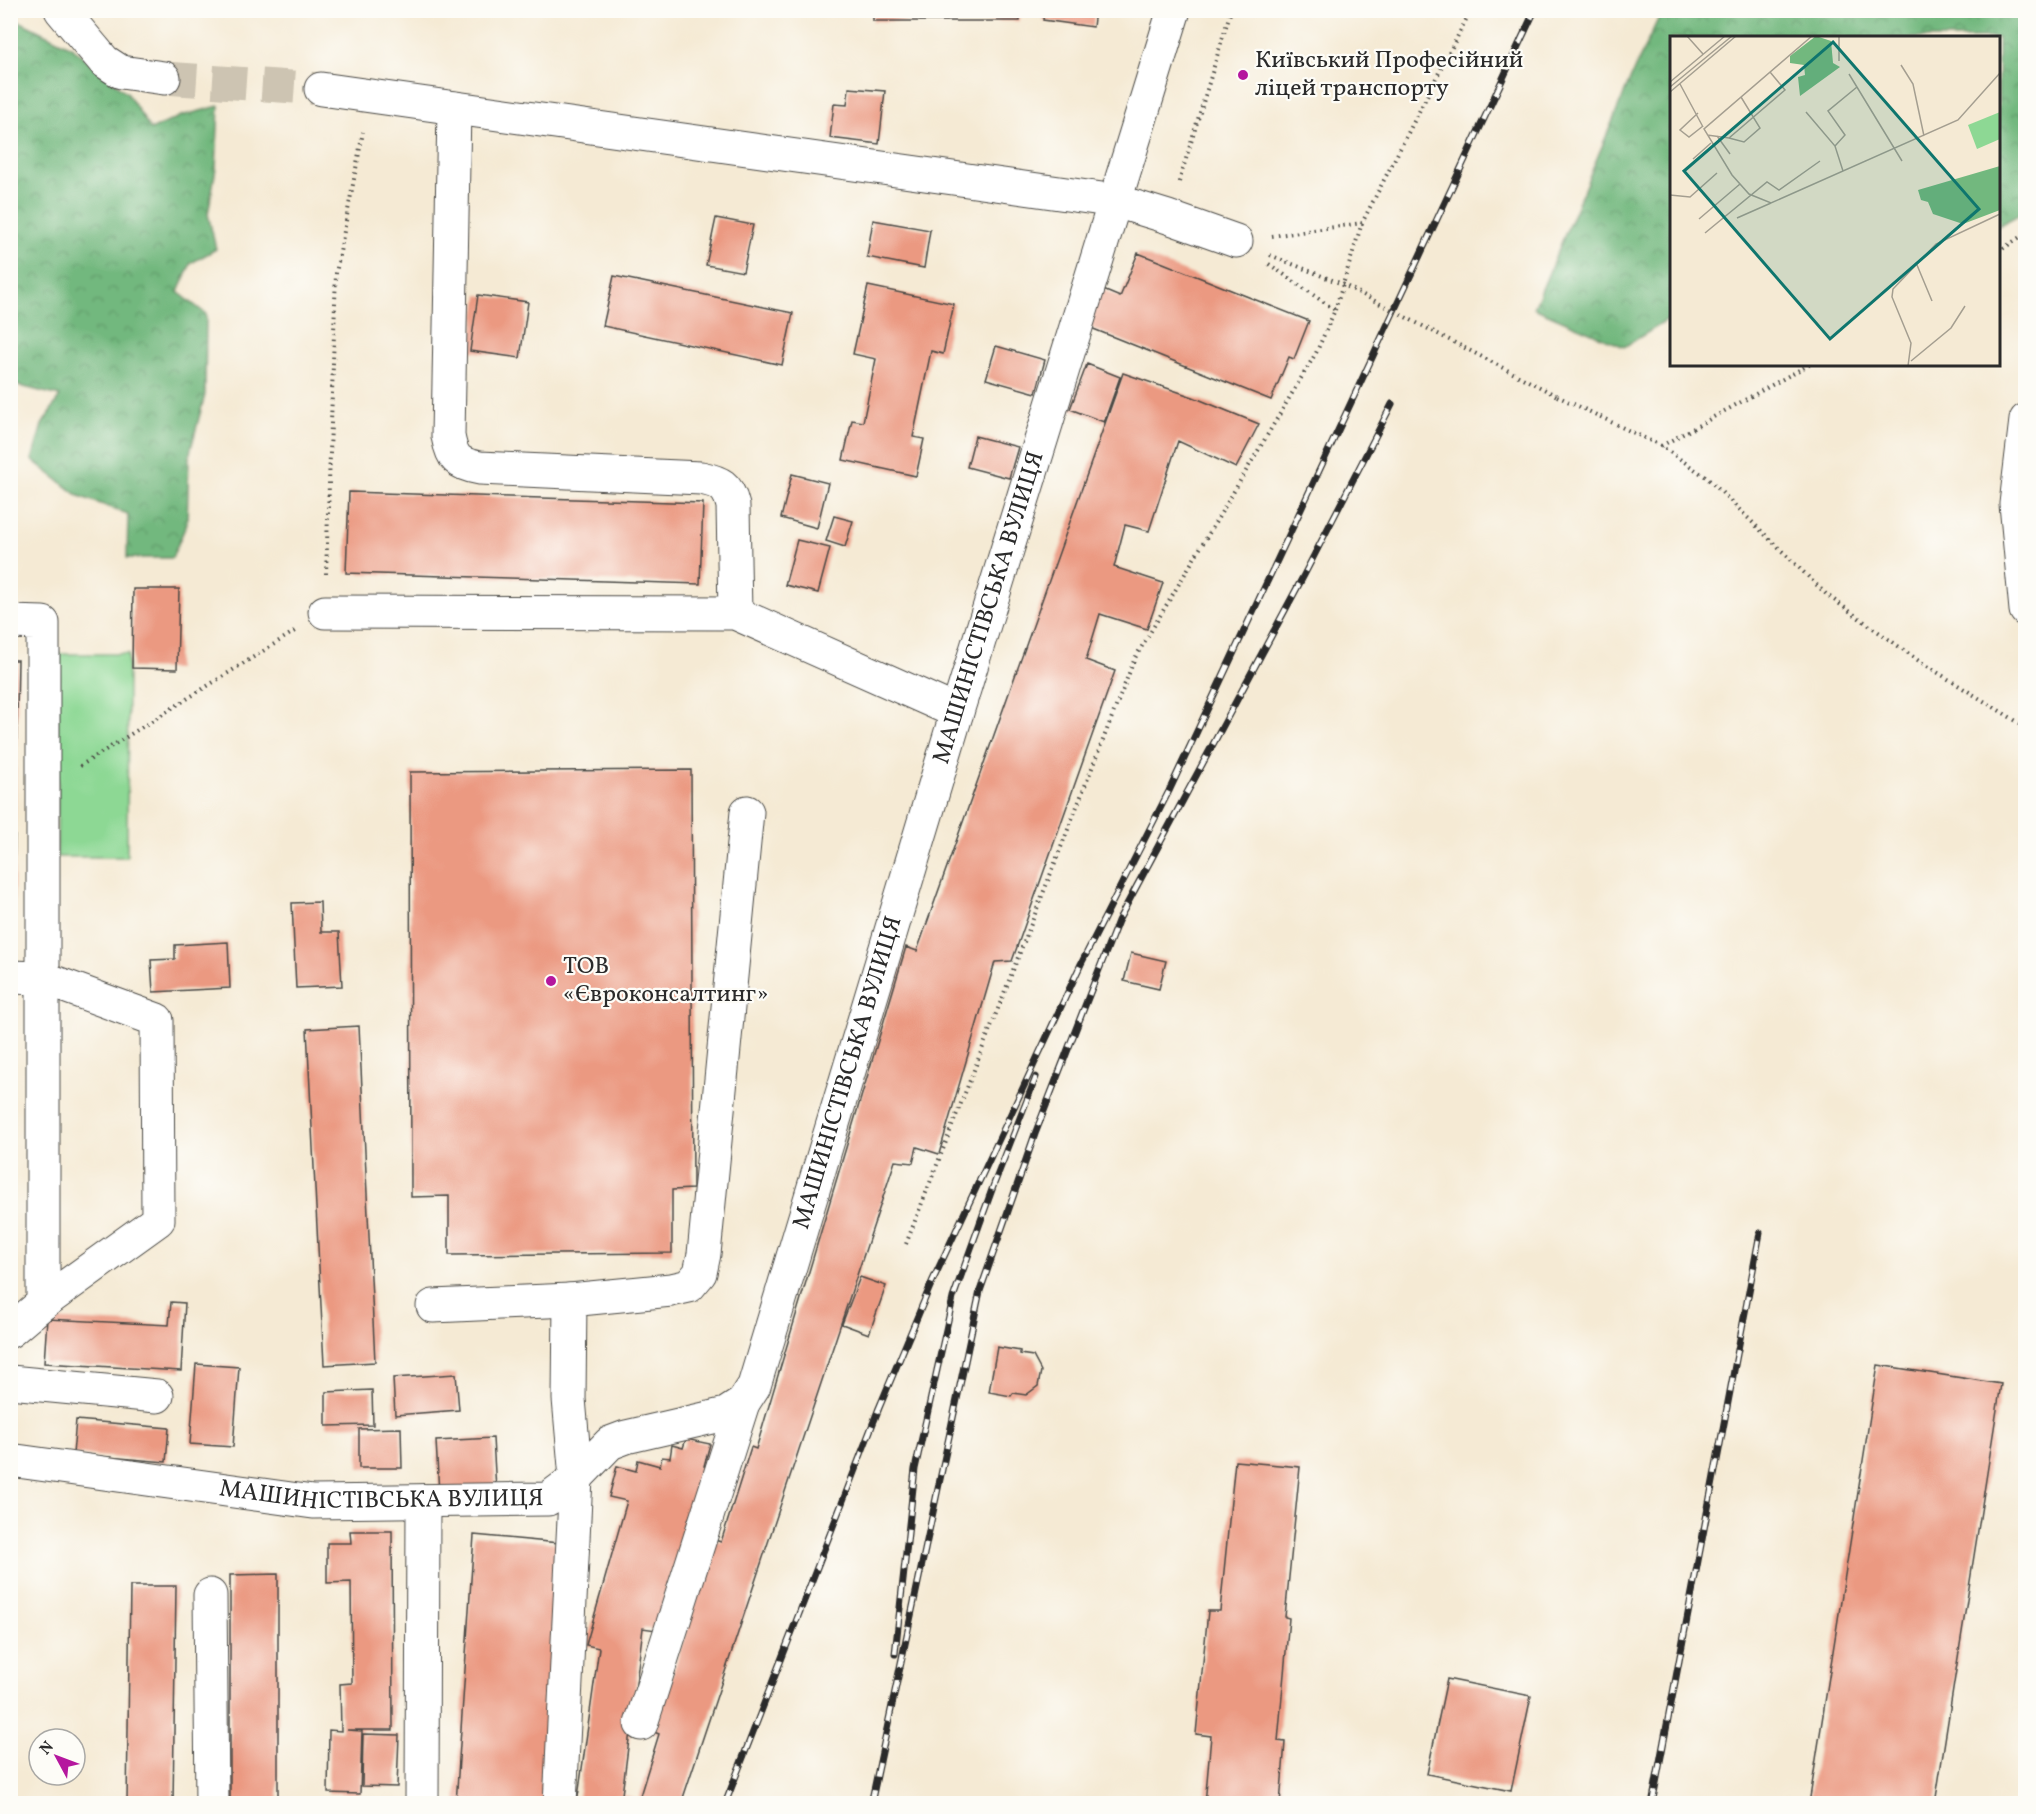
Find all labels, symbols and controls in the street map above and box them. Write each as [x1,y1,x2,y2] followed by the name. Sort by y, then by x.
[1670,36,2000,366] inset map
[1255,44,1523,106] place label: Київський Професійний ліцей транспорту
[1236,68,1250,82] marker: Київський Професійний ліцей транспорту
[925,447,1054,768] street label: МАШИНІСТІВСЬКА ВУЛИЦЯ
[785,912,912,1233] street label: МАШИНІСТІВСЬКА ВУЛИЦЯ
[563,950,768,1012] place label: ТОВ «Євроконсалтинг»
[544,974,558,988] marker: ТОВ «Євроконсалтинг»
[217,1472,544,1520] street label: МАШИНІСТІВСЬКА ВУЛИЦЯ
[27,1727,87,1787] north arrow
[35,1737,60,1760] text: N

